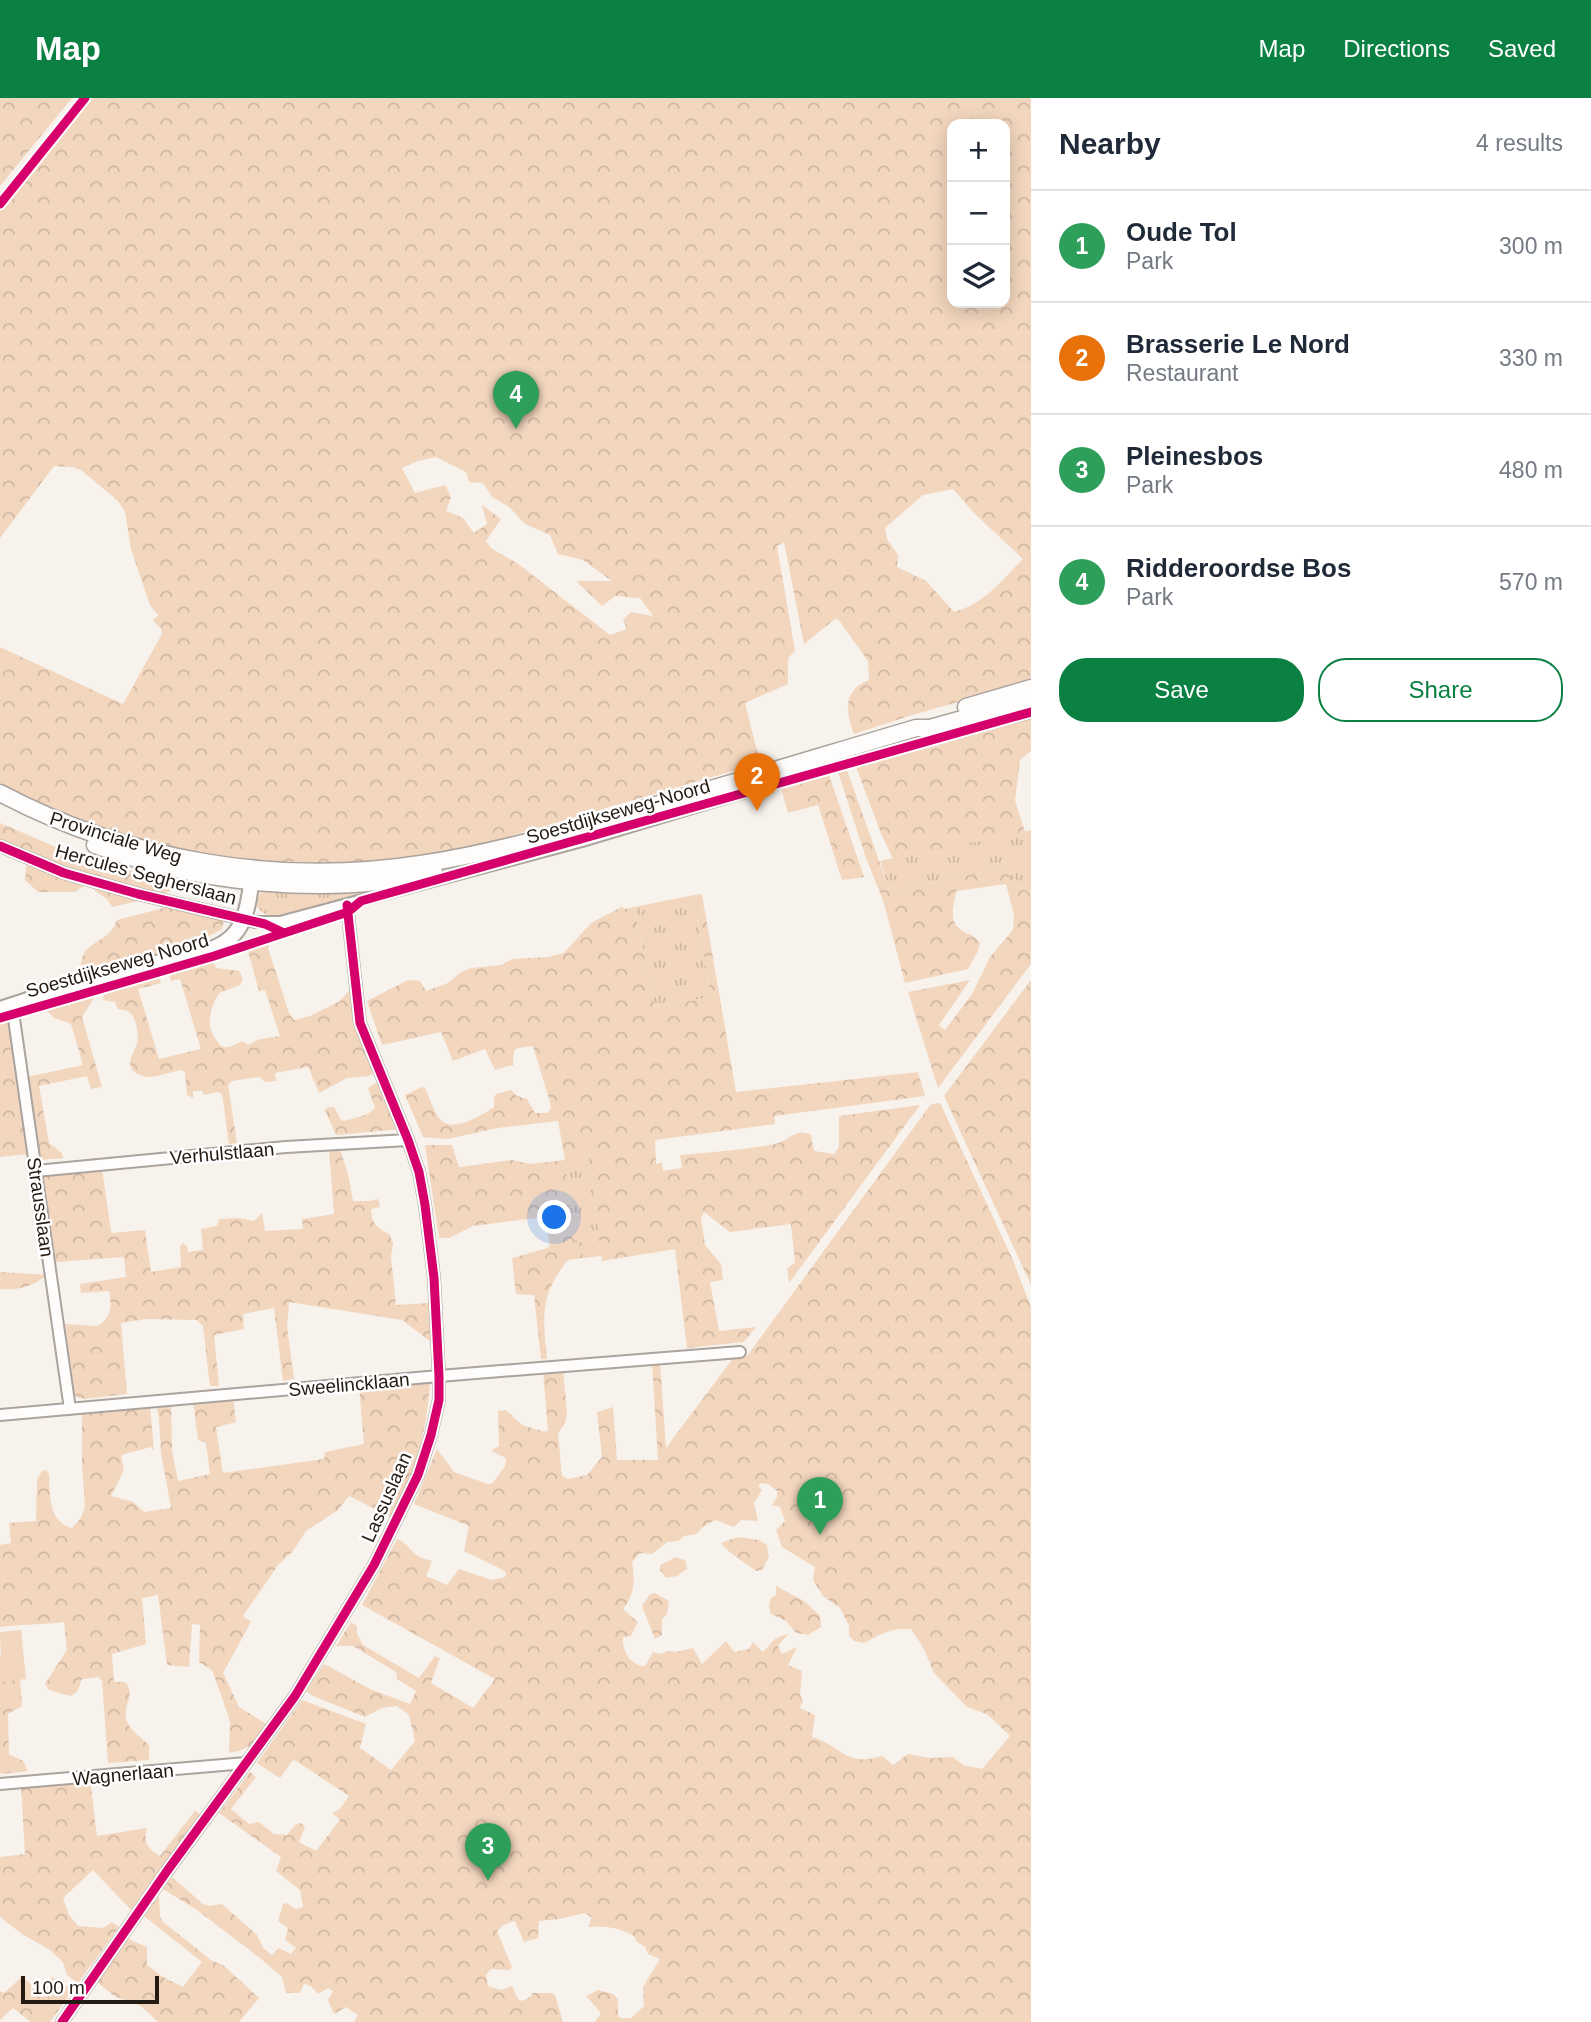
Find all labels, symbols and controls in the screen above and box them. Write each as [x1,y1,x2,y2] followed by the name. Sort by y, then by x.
[35,30,101,67] text: Map
[1259,35,1305,62] text: Map
[1343,35,1450,62] text: Directions
[1488,35,1556,62] text: Saved
[947,119,1010,308] map controls
[947,119,1010,182] button: +
[1059,127,1161,160] text: Nearby
[1476,130,1563,156] text: 4 results
[947,182,1010,245] button: −
[1126,217,1237,247] text: Oude Tol
[1076,233,1088,259] text: 1
[1499,233,1563,259] text: 300 m
[947,245,1010,308] button: layers
[1126,248,1173,274] text: Park
[1126,329,1350,359] text: Brasserie Le Nord
[1076,345,1088,371] text: 2
[1499,345,1563,371] text: 330 m
[1126,360,1239,386] text: Restaurant
[493,371,539,429] pin: 4
[1126,441,1263,471] text: Pleinesbos
[1076,457,1088,483] text: 3
[1499,457,1563,483] text: 480 m
[1126,472,1173,498] text: Park
[1126,553,1351,583] text: Ridderoordse Bos
[1076,569,1088,595] text: 4
[1499,569,1563,595] text: 570 m
[1126,584,1173,610] text: Park
[1059,658,1304,722] button: Save
[1318,658,1563,722] button: Share
[734,753,780,811] pin: 2
[524,775,712,848] street label: Soestdijkseweg-Noord
[47,807,184,868] street label: Provinciale Weg
[53,840,239,909] street label: Hercules Segherslaan
[23,929,211,1002] street label: Soestdijkseweg Noord
[169,1138,275,1169] street label: Verhulstlaan
[23,1156,58,1258] street label: Strausslaan
[537,1200,571,1234] your location
[288,1369,410,1400] street label: Sweelincklaan
[357,1449,416,1545] street label: Lassuslaan
[797,1477,843,1535] pin: 1
[71,1760,175,1789] street label: Wagnerlaan
[465,1823,511,1881] pin: 3
[21,1973,159,2005] scale bar
[32,1977,85,1998] text: 100 m

